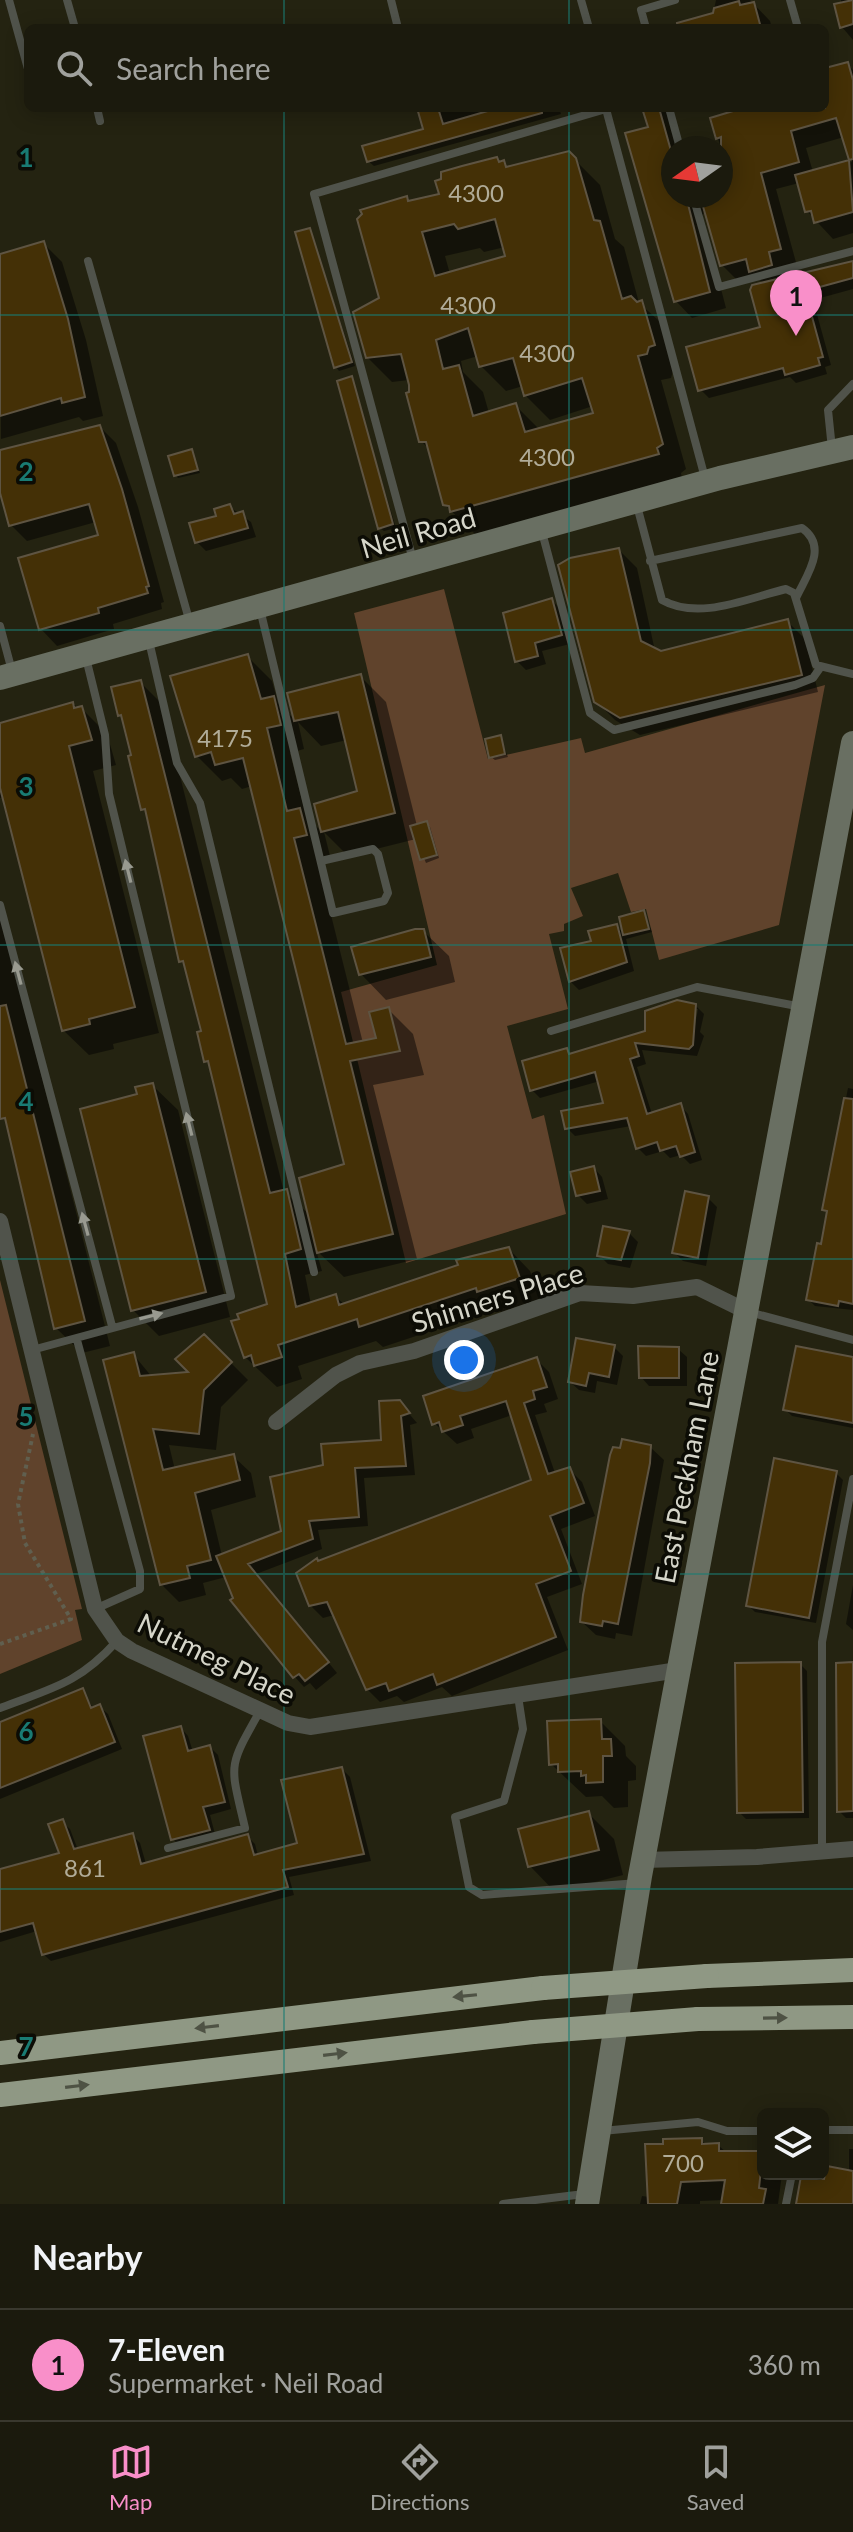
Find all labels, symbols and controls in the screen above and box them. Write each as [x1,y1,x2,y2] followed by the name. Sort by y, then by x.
[24,24,829,112] search box
[52,46,96,90] icon: search
[116,50,271,86] text: Search here
[661,136,733,208] north arrow
[18,141,34,173] text: 1
[448,178,504,207] house number: 4300
[770,270,822,336] pin: 1
[440,290,496,319] house number: 4300
[519,338,575,367] house number: 4300
[519,442,575,471] house number: 4300
[18,455,34,487] text: 2
[356,499,480,565] street label: Neil Road
[197,723,253,752] house number: 4175
[18,770,34,802] text: 3
[121,858,134,883] one-way arrow
[11,960,23,985] one-way arrow
[18,1085,34,1117] text: 4
[183,1111,195,1136] one-way arrow
[78,1211,90,1236] one-way arrow
[407,1255,587,1339] street label: Shinners Place
[139,1310,164,1322] one-way arrow
[444,1340,484,1380] your location
[647,1348,725,1586] street label: East Peckham Lane
[18,1400,34,1432] text: 5
[132,1605,302,1711] street label: Nutmeg Place
[18,1715,34,1747] text: 6
[64,1853,106,1882] house number: 861
[452,1989,477,2002] one-way arrow
[763,2011,788,2024] one-way arrow
[194,2021,219,2034] one-way arrow
[18,2030,34,2062] text: 7
[323,2047,348,2060] one-way arrow
[65,2079,90,2092] one-way arrow
[757,2108,829,2180] map controls
[757,2108,829,2180] button: layers
[662,2148,704,2177] house number: 700
[32,2236,143,2277] text: Nearby
[108,2331,225,2367] text: 7-Eleven
[50,2349,66,2381] text: 1
[748,2349,821,2381] text: 360 m
[108,2367,383,2399] text: Supermarket · Neil Road
[109,2440,153,2515] tab: Map
[370,2440,469,2515] tab: Directions
[687,2440,744,2515] tab: Saved

